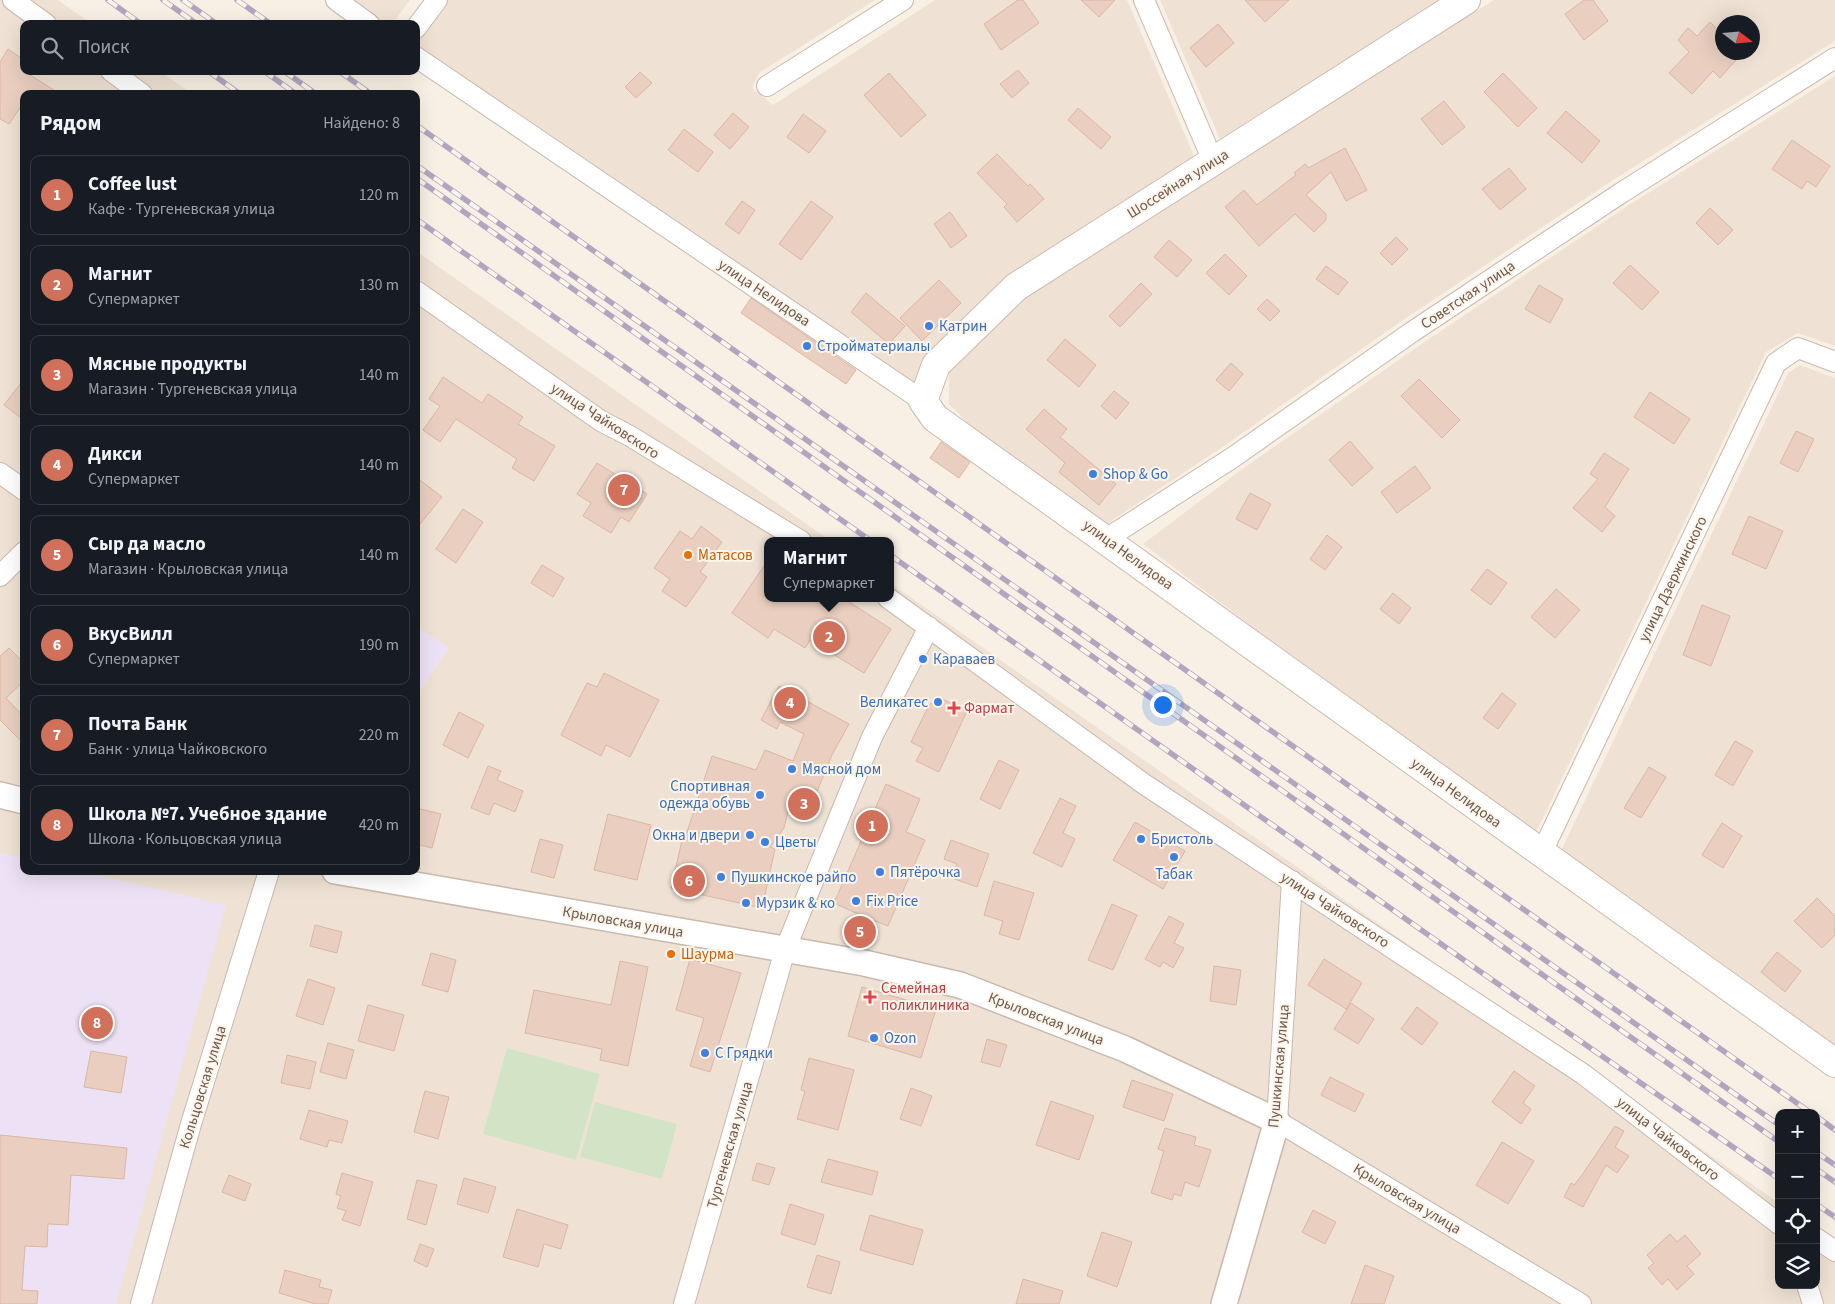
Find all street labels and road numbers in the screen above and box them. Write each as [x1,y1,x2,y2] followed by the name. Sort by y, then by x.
[1123,144,1233,224] street label: Шоссейная улица
[714,254,814,332] street label: улица Нелидова
[1417,256,1519,334] street label: Советская улица
[546,378,664,464] street label: улица Чайковского
[1633,513,1713,645] street label: улица Дзержинского
[1078,515,1178,595] street label: улица Нелидова
[1406,753,1506,833] street label: улица Нелидова
[1276,867,1394,953] street label: улица Чайковского
[561,901,685,943] street label: Крыловская улица
[985,987,1107,1051] street label: Крыловская улица
[1263,1003,1295,1129] street label: Пушкинская улица
[174,1023,232,1151] street label: Кольцовская улица
[702,1079,758,1211] street label: Тургеневская улица
[1612,1092,1724,1186] street label: улица Чайковского
[1349,1158,1465,1240] street label: Крыловская улица

